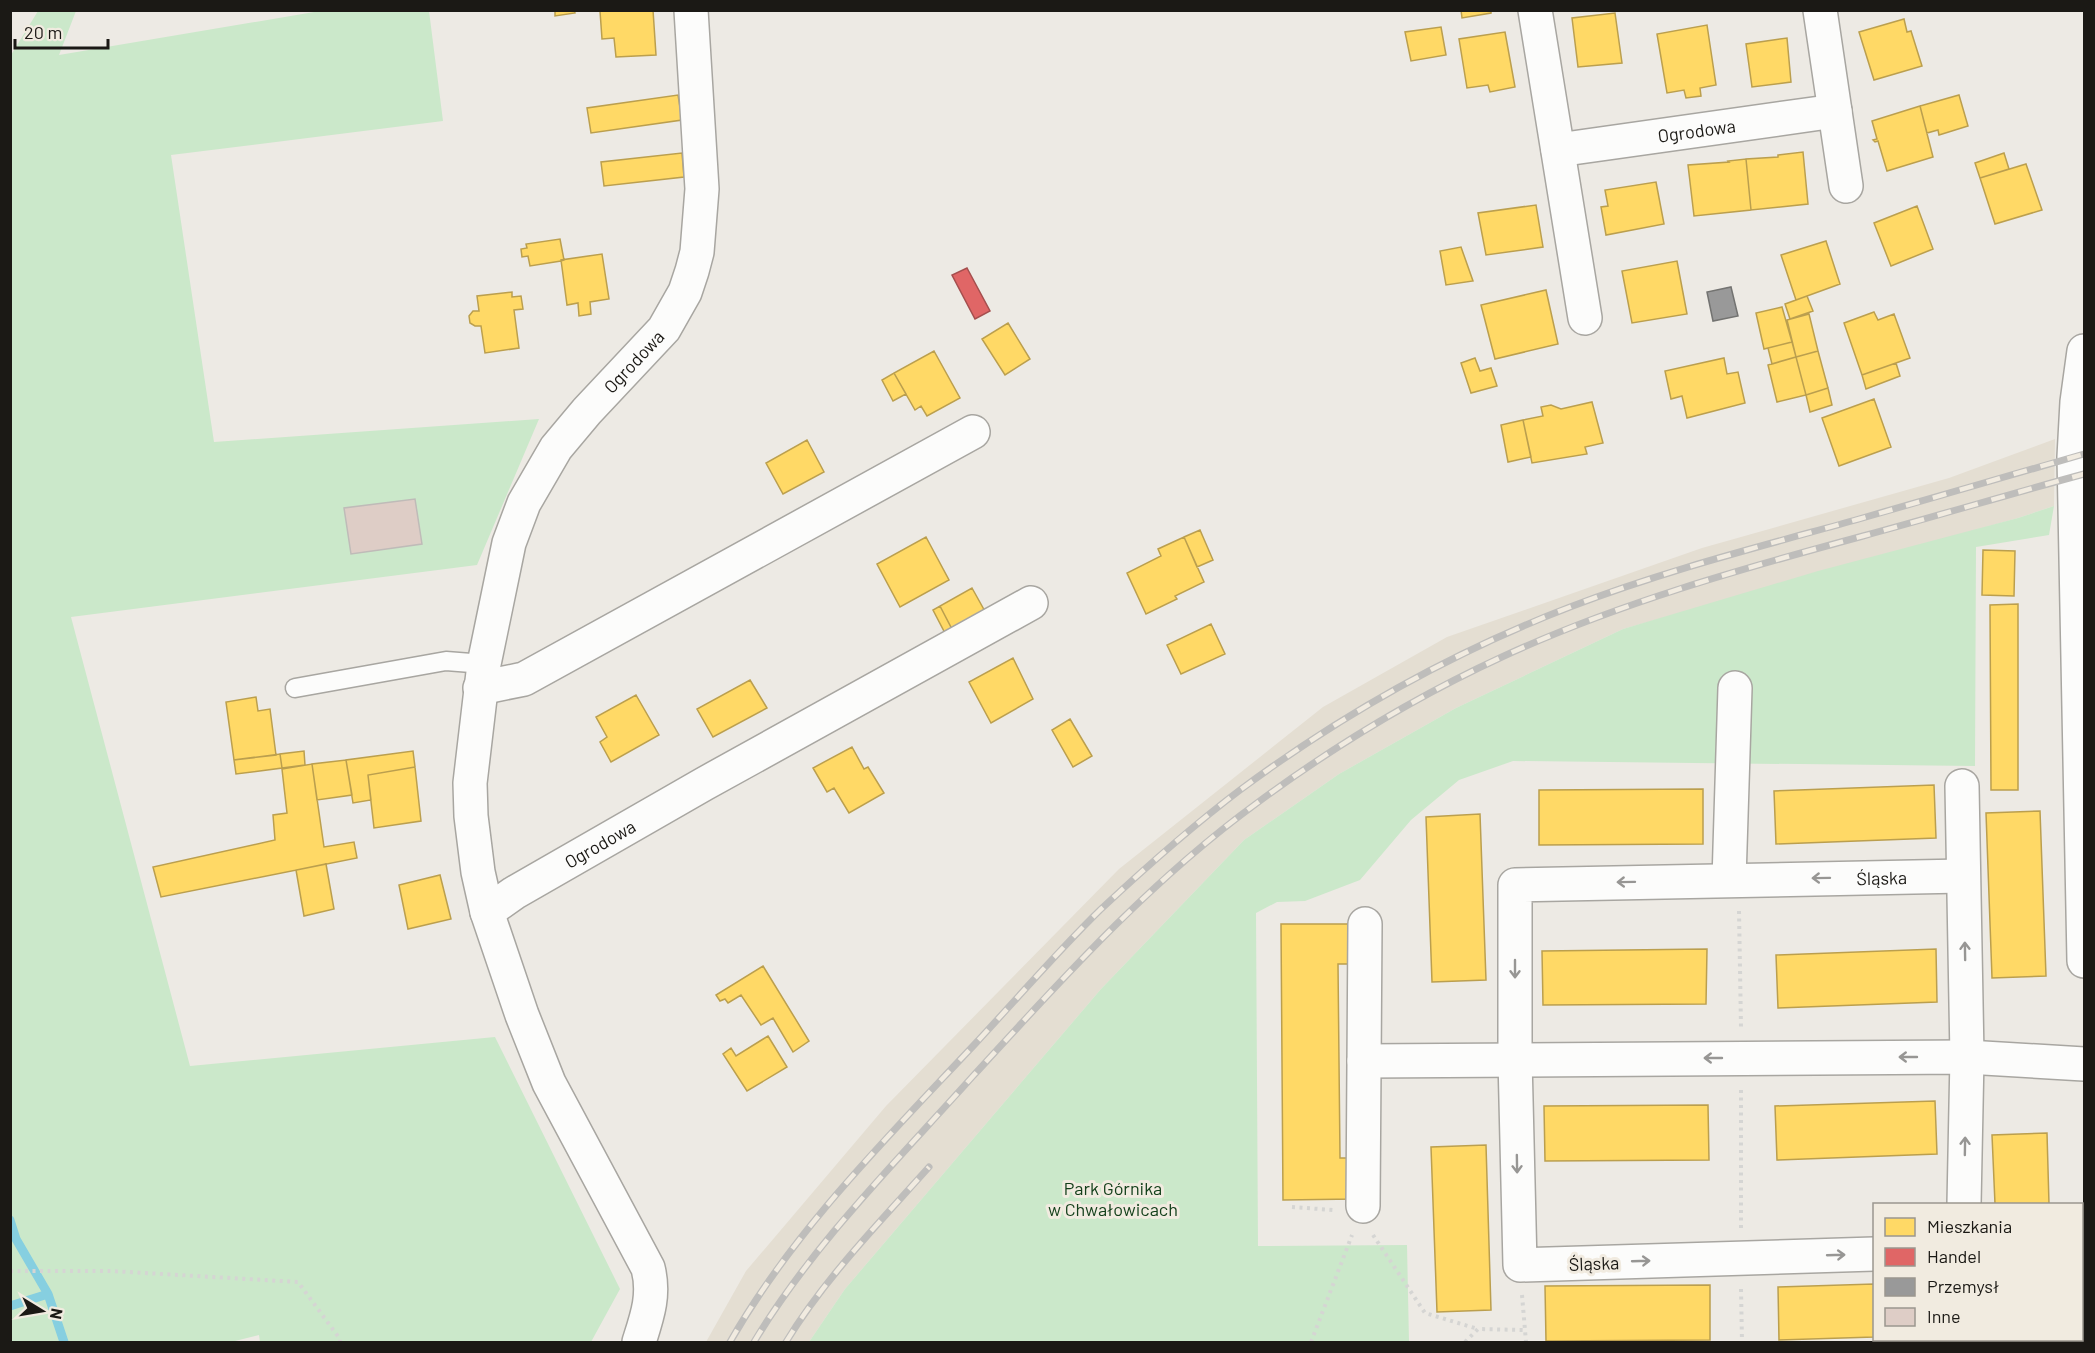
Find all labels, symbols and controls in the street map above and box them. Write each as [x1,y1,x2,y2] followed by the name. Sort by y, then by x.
[15,12,108,50] scale bar
[24,21,62,43] text: 20 m
[1656,114,1737,147] street label: Ogrodowa
[599,325,668,397] street label: Ogrodowa
[560,815,639,873] street label: Ogrodowa
[1856,866,1907,889] street label: Śląska
[1811,872,1831,884] one-way arrow
[1616,876,1636,888] one-way arrow
[1959,942,1971,962] one-way arrow
[1509,959,1521,979] one-way arrow
[1899,1051,1919,1063] one-way arrow
[1704,1052,1724,1064] one-way arrow
[1959,1137,1971,1157] one-way arrow
[1512,1153,1523,1173] one-way arrow
[1048,1177,1178,1220] park label: Park Górnika w Chwałowicach
[1873,1203,2083,1341] legend
[1927,1215,2012,1237] text: Mieszkania
[1927,1245,1981,1267] text: Handel
[1825,1250,1845,1261] one-way arrow
[1568,1251,1620,1275] street label: Śląska
[1631,1255,1651,1267] one-way arrow
[1927,1275,1999,1297] text: Przemysł
[12,1281,72,1341] north arrow
[1927,1305,1961,1327] text: Inne
[47,1307,68,1321] text: N

